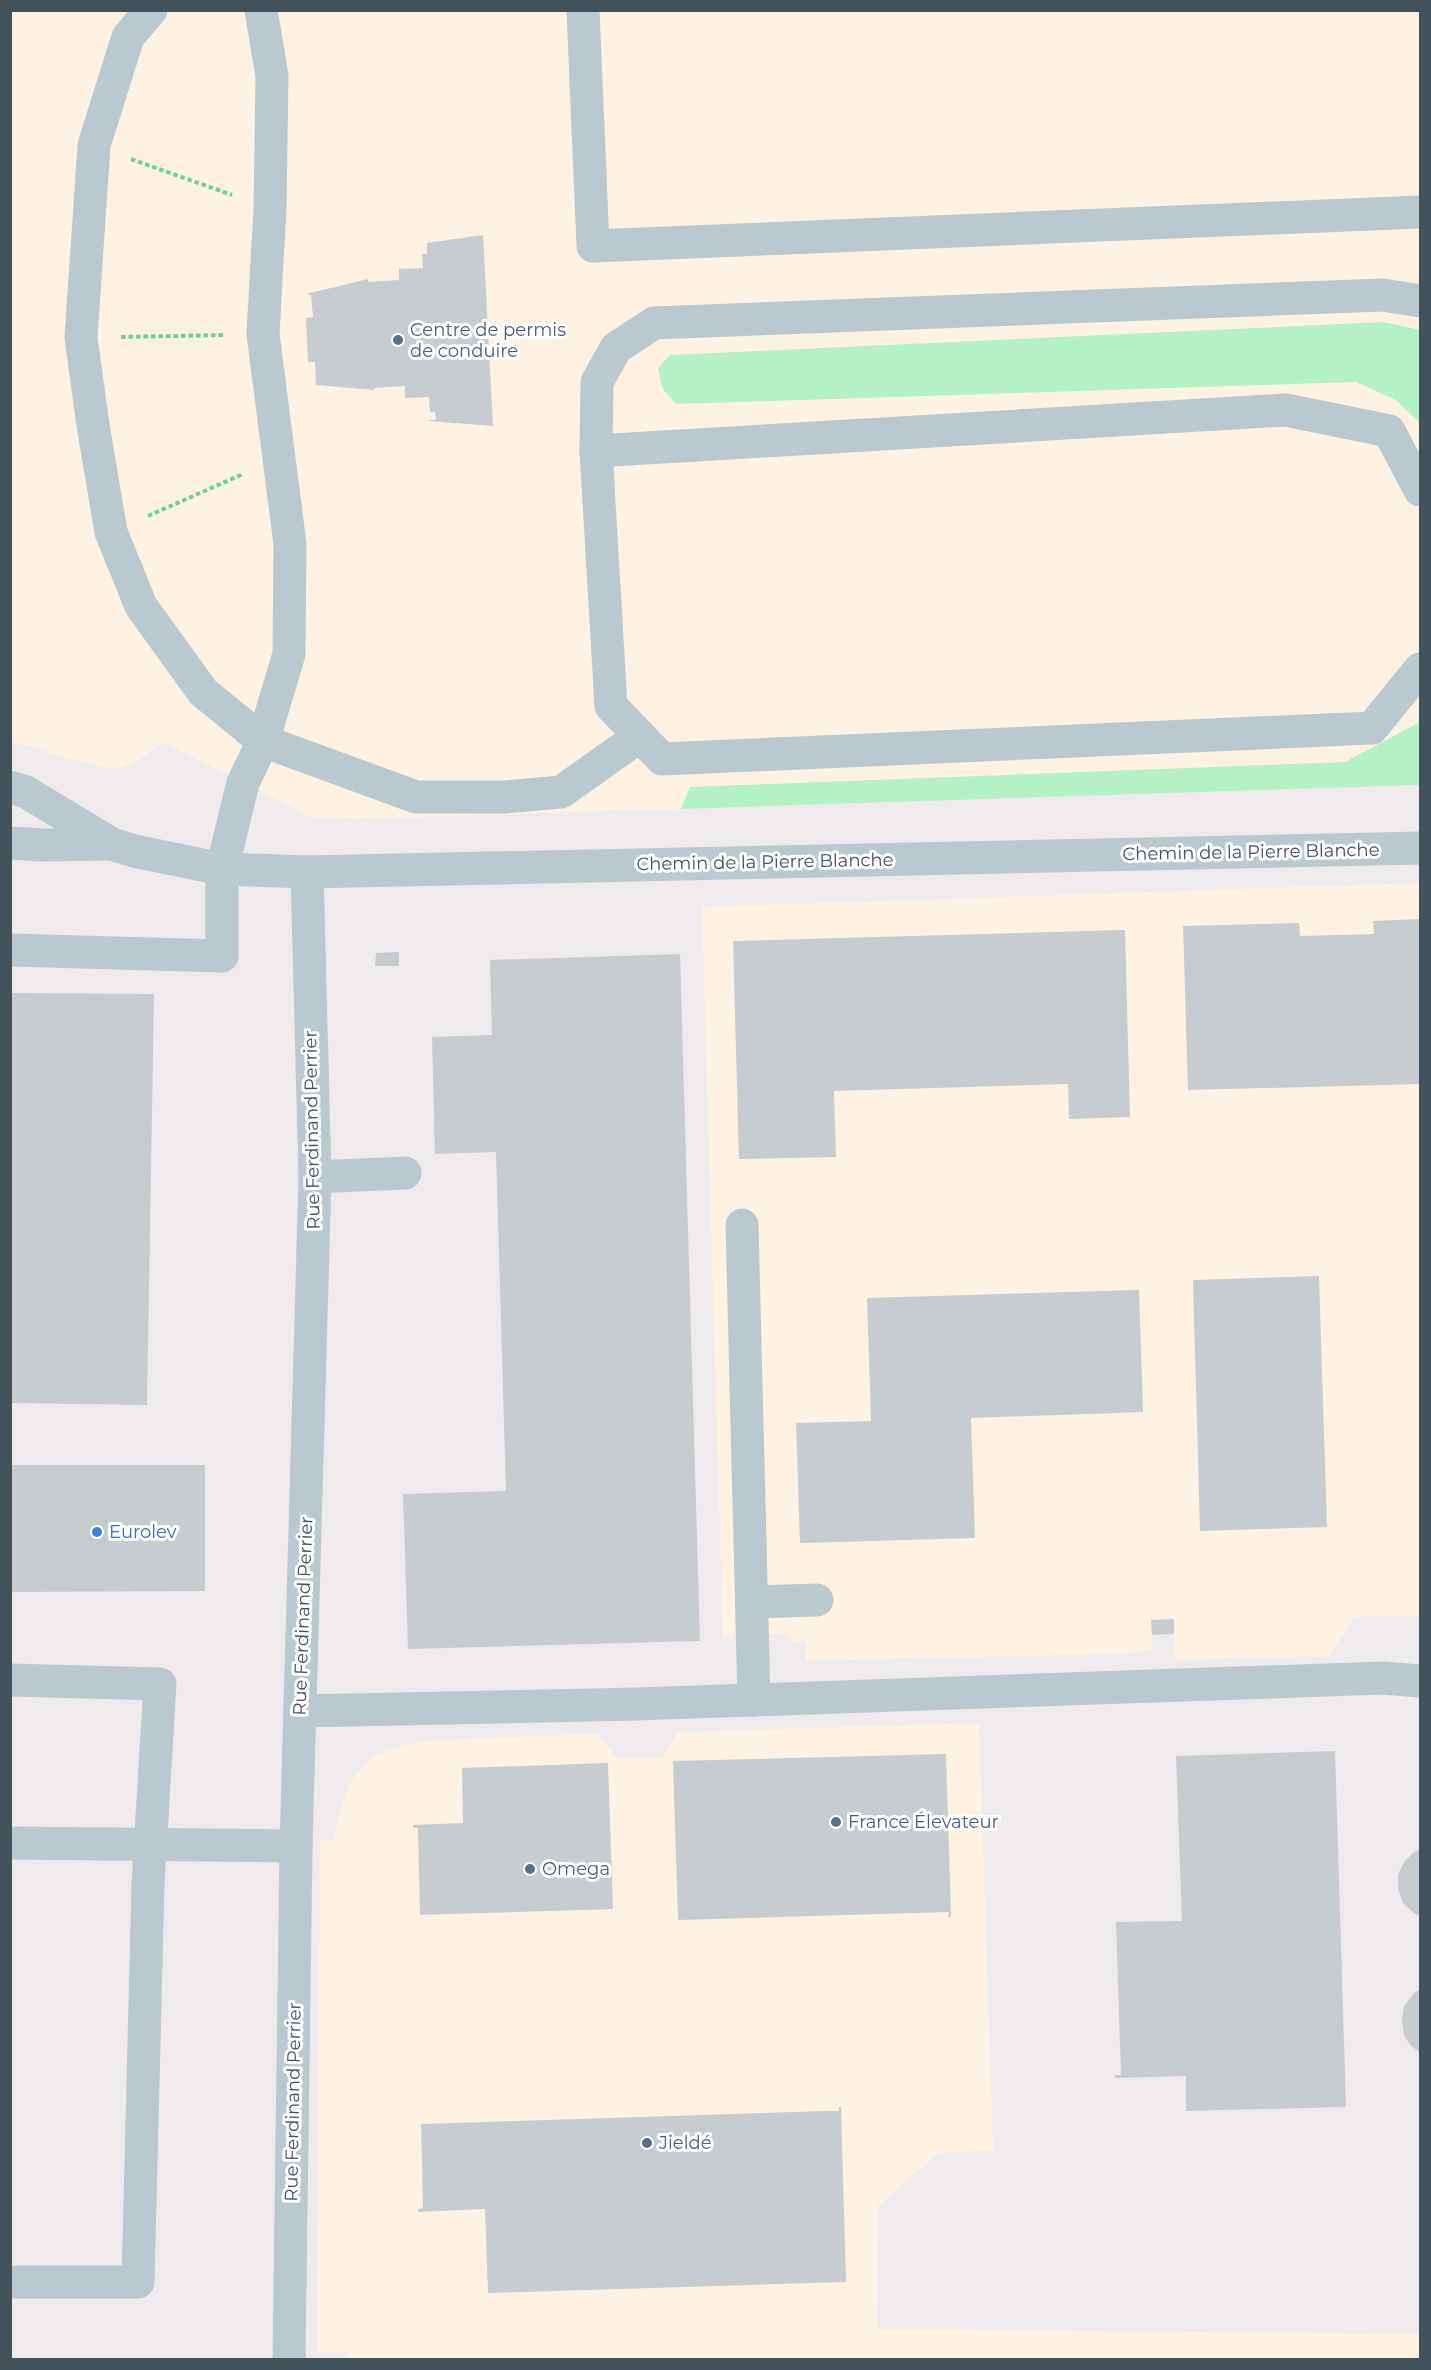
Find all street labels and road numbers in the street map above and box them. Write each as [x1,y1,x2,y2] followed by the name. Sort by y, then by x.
[1122,839,1380,865] street label: Chemin de la Pierre Blanche
[636,849,894,875] street label: Chemin de la Pierre Blanche
[299,1030,325,1230] street label: Rue Ferdinand Perrier
[289,1516,317,1716] street label: Rue Ferdinand Perrier
[280,2002,306,2202] street label: Rue Ferdinand Perrier

